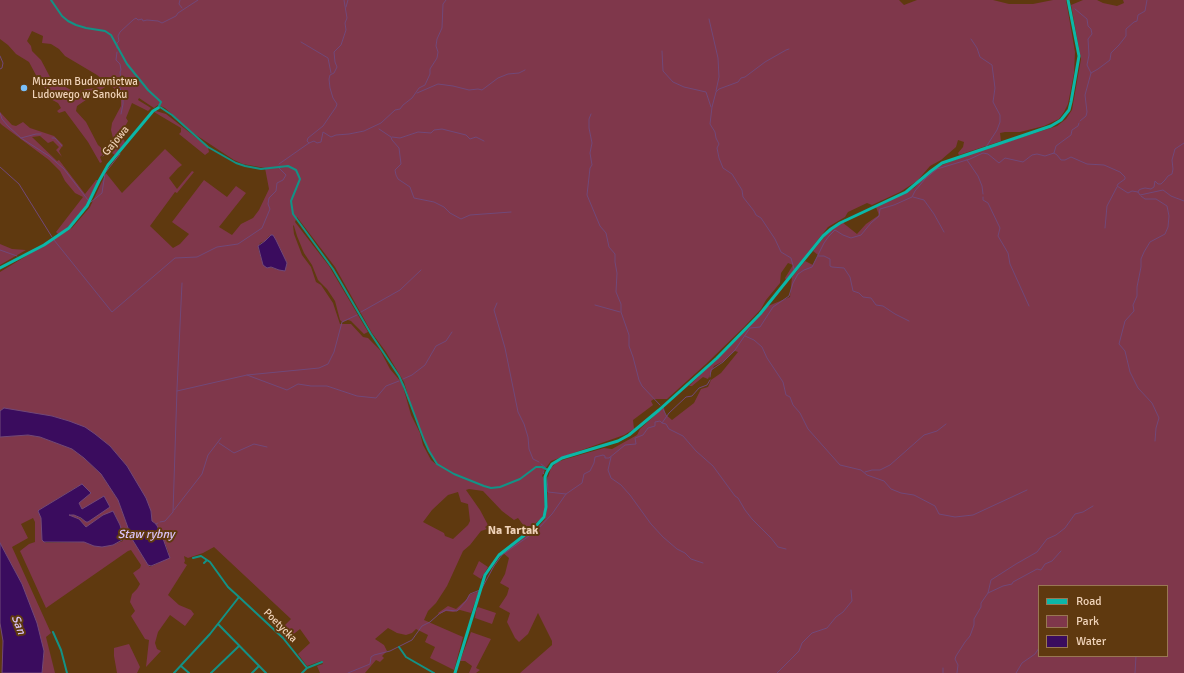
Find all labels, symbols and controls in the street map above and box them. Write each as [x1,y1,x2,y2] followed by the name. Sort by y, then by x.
[32,75,138,101] place label: Muzeum Budownictwa Ludowego w Sanoku
[19,83,29,93] marker: Muzeum Budownictwa Ludowego w Sanoku
[100,123,132,159] street label: Gajowa
[488,524,538,538] district label: Na Tartak
[118,528,174,542] water label: Staw rybny
[1038,585,1168,657] legend
[1076,594,1102,609] text: Road
[260,606,300,646] street label: Poetycka
[8,613,28,637] water label: San
[1076,614,1099,629] text: Park
[1076,634,1106,649] text: Water

